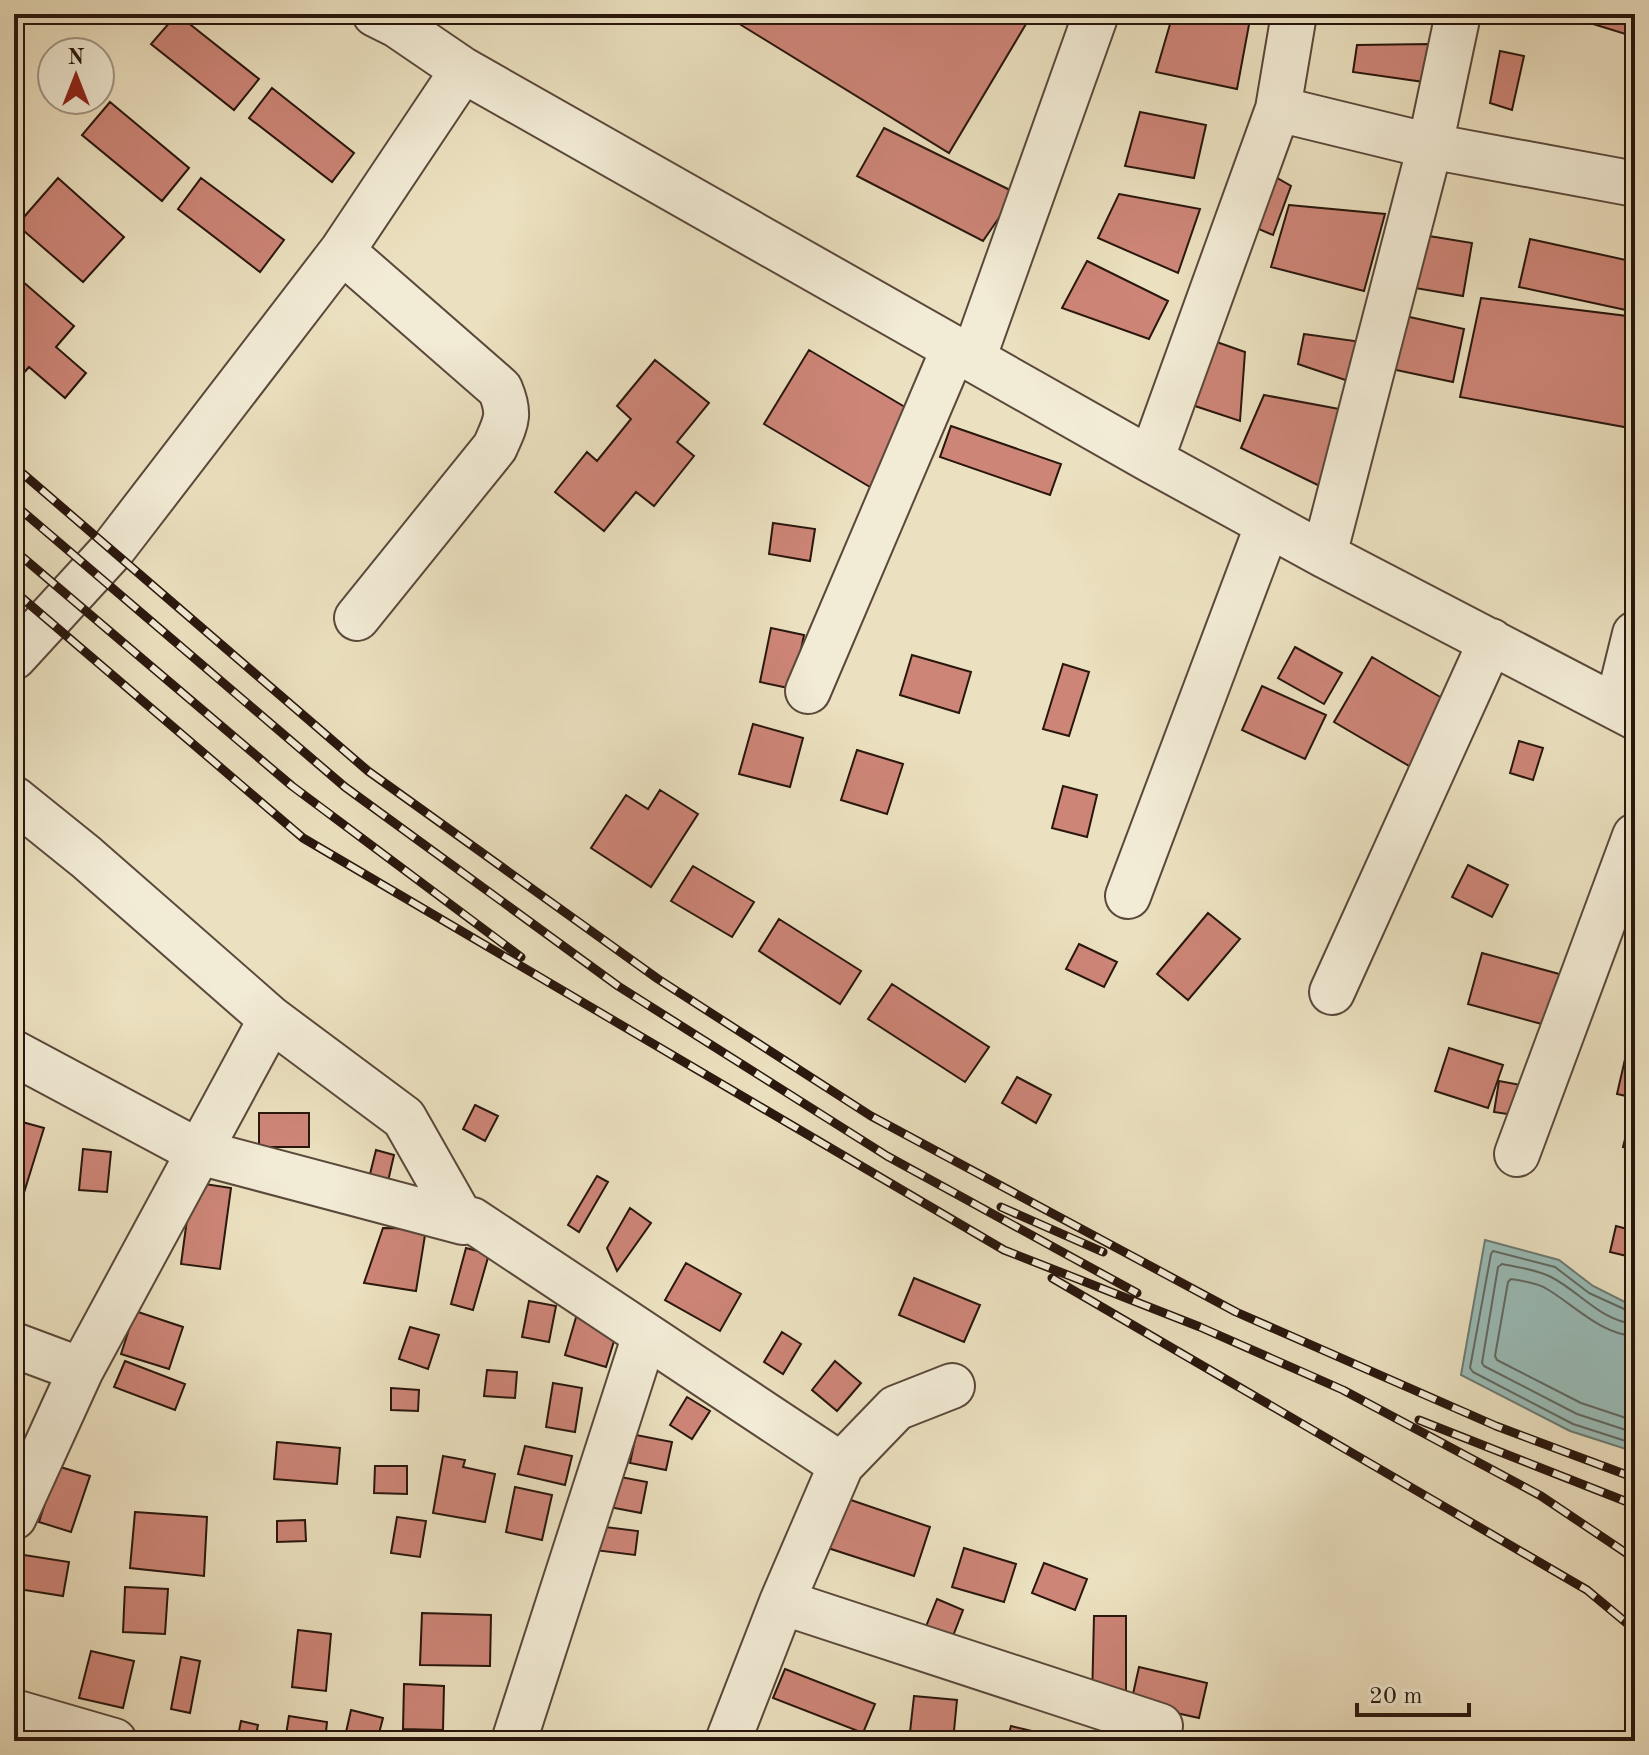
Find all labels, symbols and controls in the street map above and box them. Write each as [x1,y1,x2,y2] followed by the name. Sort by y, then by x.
[36,36,116,116] north arrow
[68,47,85,69] text: N
[1357,1667,1469,1717] scale bar
[1369,1685,1423,1709] text: 20 m

